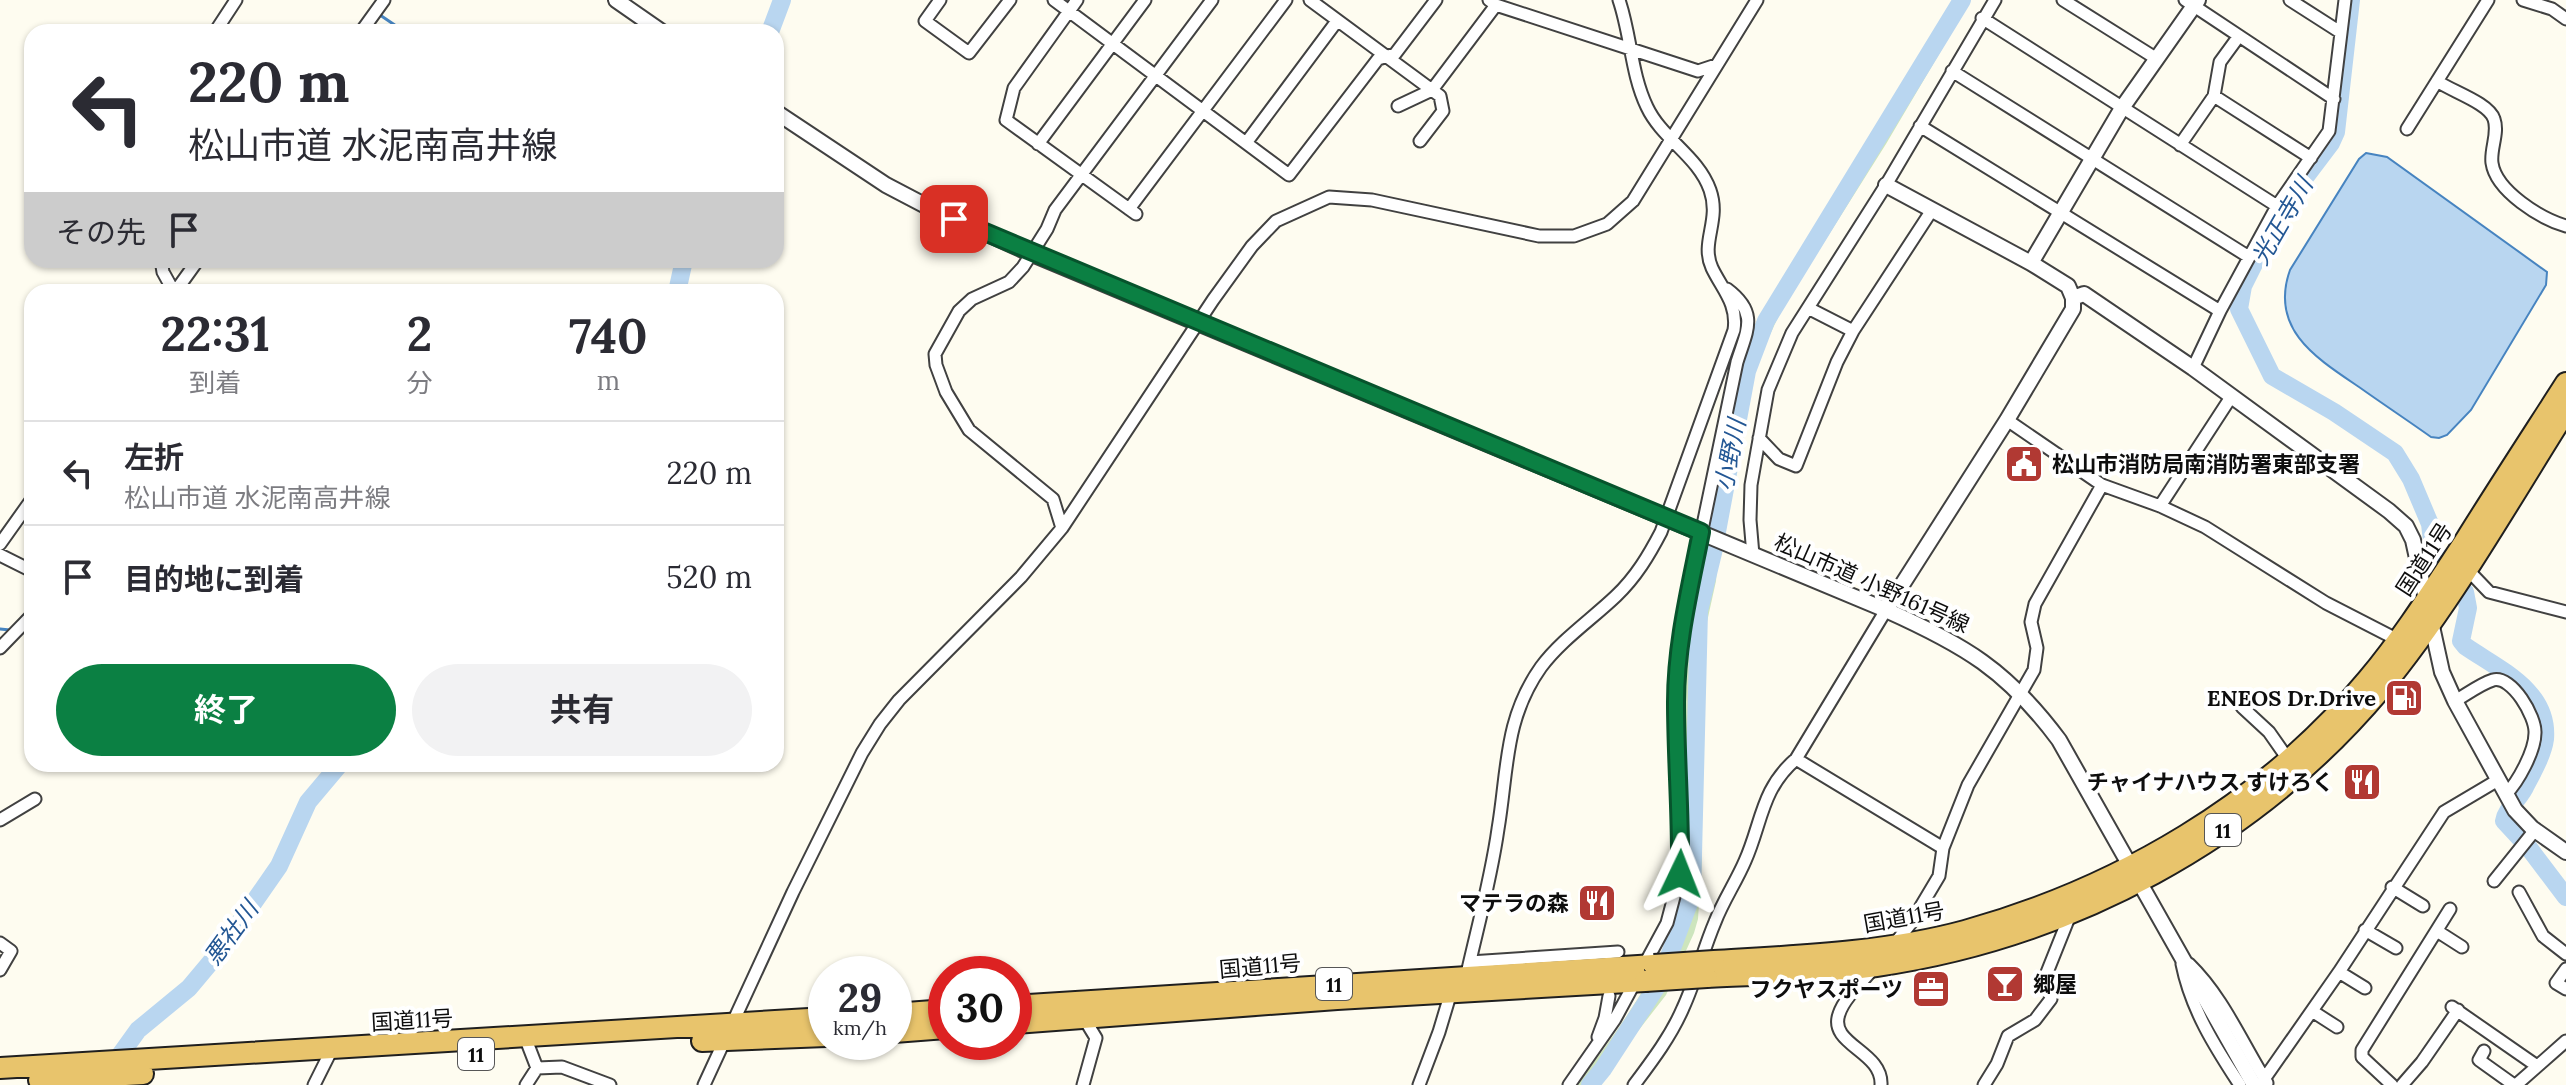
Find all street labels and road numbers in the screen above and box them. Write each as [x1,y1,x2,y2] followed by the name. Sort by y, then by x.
[2390,517,2458,601] street label: 国道11号
[1770,527,1974,639] street label: 松山市道 小野161号線
[2205,814,2241,846] road number: 11
[1861,896,1947,938] street label: 国道11号
[1218,948,1302,984] street label: 国道11号
[1316,968,1352,1000] road number: 11
[370,1004,454,1036] street label: 国道11号
[458,1038,494,1070] road number: 11

